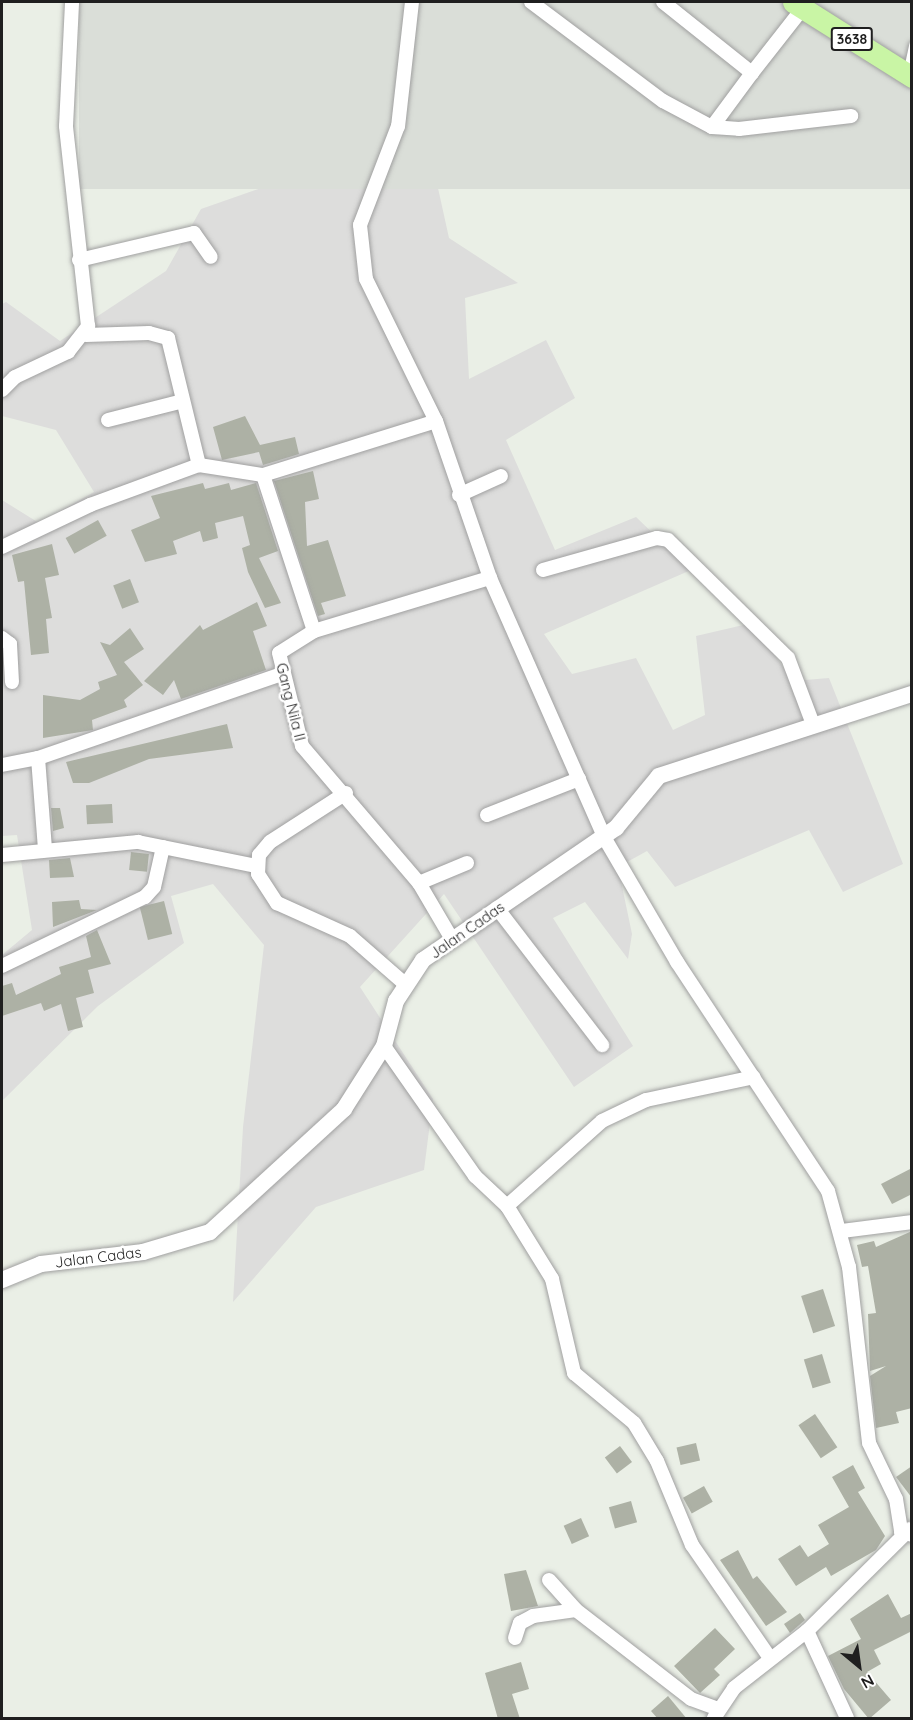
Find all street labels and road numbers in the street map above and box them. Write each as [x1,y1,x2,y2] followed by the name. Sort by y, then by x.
[830,28,874,50] road number: 3638
[273,661,309,743] street label: Gang Nila II
[426,898,508,962] street label: Jalan Cadas
[54,1243,142,1271] street label: Jalan Cadas

